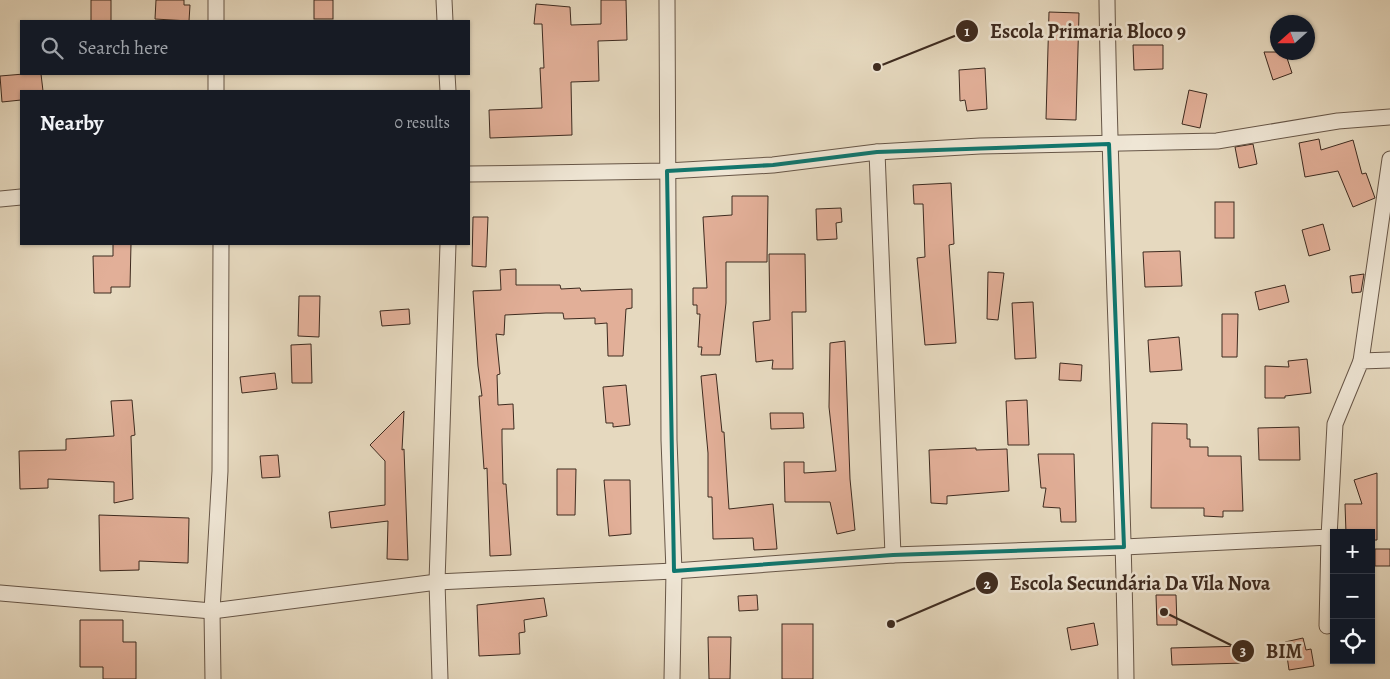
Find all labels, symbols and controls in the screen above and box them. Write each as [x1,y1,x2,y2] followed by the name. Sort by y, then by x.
[955,14,1196,49] callout: Escola Primaria Bloco 9
[1270,15,1315,60] north arrow
[990,18,1186,45] text: Escola Primaria Bloco 9
[20,20,470,75] search box
[964,21,970,41] text: 1
[38,34,66,62] icon: search
[78,35,168,61] text: Search here
[40,109,103,137] text: Nearby
[394,112,450,134] text: 0 results
[1330,529,1375,664] map controls
[1330,529,1375,574] button: +
[975,566,1281,601] callout: Escola Secundária Da Vila Nova
[1010,570,1271,597] text: Escola Secundária Da Vila Nova
[983,574,991,594] text: 2
[1330,574,1375,619] button: −
[1330,619,1375,664] button: locate
[1230,634,1312,669] callout: BIM
[1266,638,1303,665] text: BIM
[1240,641,1246,661] text: 3

